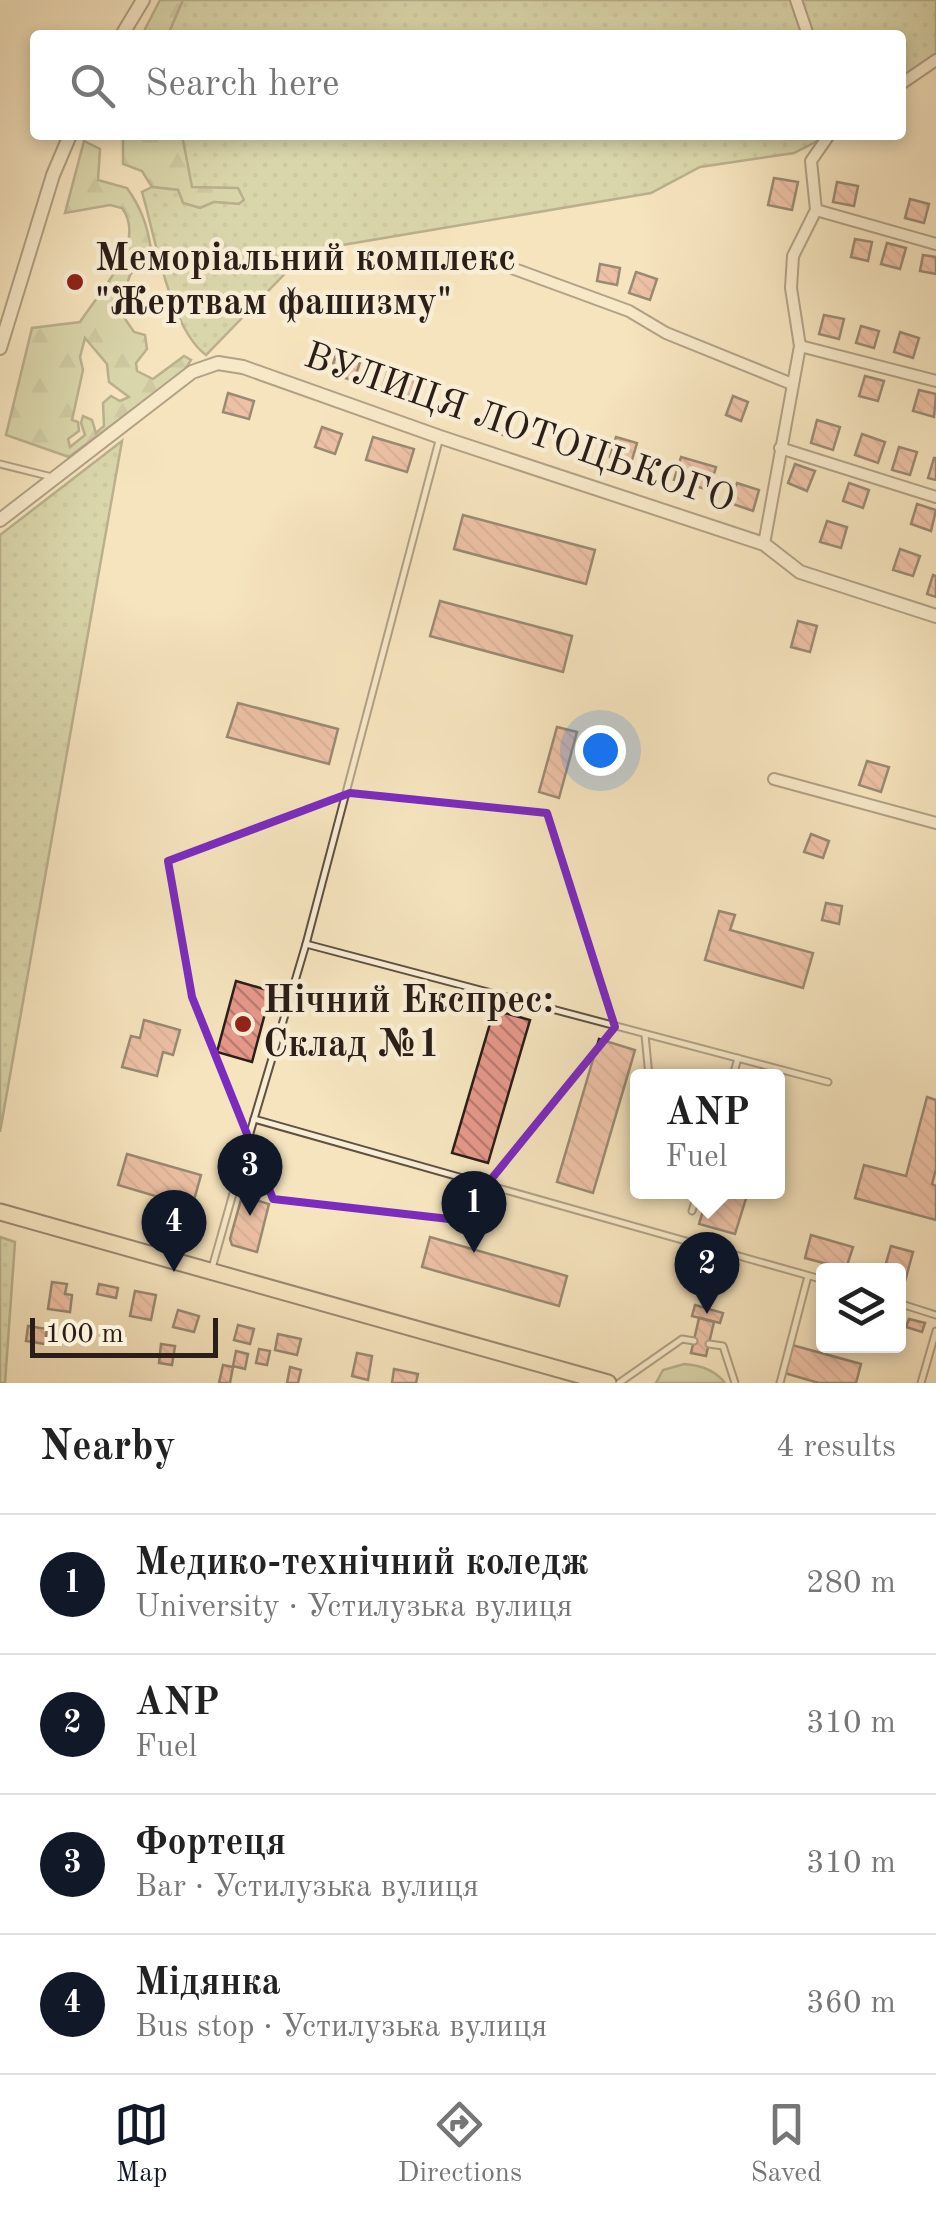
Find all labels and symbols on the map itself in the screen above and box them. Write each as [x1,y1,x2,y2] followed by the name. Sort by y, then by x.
[95,241,516,323] place label: Меморіальний комплекс "Жертвам фашизму"
[64,271,86,293] marker: Меморіальний комплекс "Жертвам фашизму"
[299,337,739,521] street label: ВУЛИЦЯ ЛОТОЦЬКОГО
[575,725,626,776] your location
[263,983,554,1065] place label: Нічний Експрес: Склад №1
[232,1013,254,1035] marker: Нічний Експрес: Склад №1
[218,1134,282,1216] pin: 3
[442,1170,506,1253] pin: 1
[142,1190,206,1272] pin: 4
[674,1232,740,1314] pin: 2
[30,1313,218,1358] scale bar

